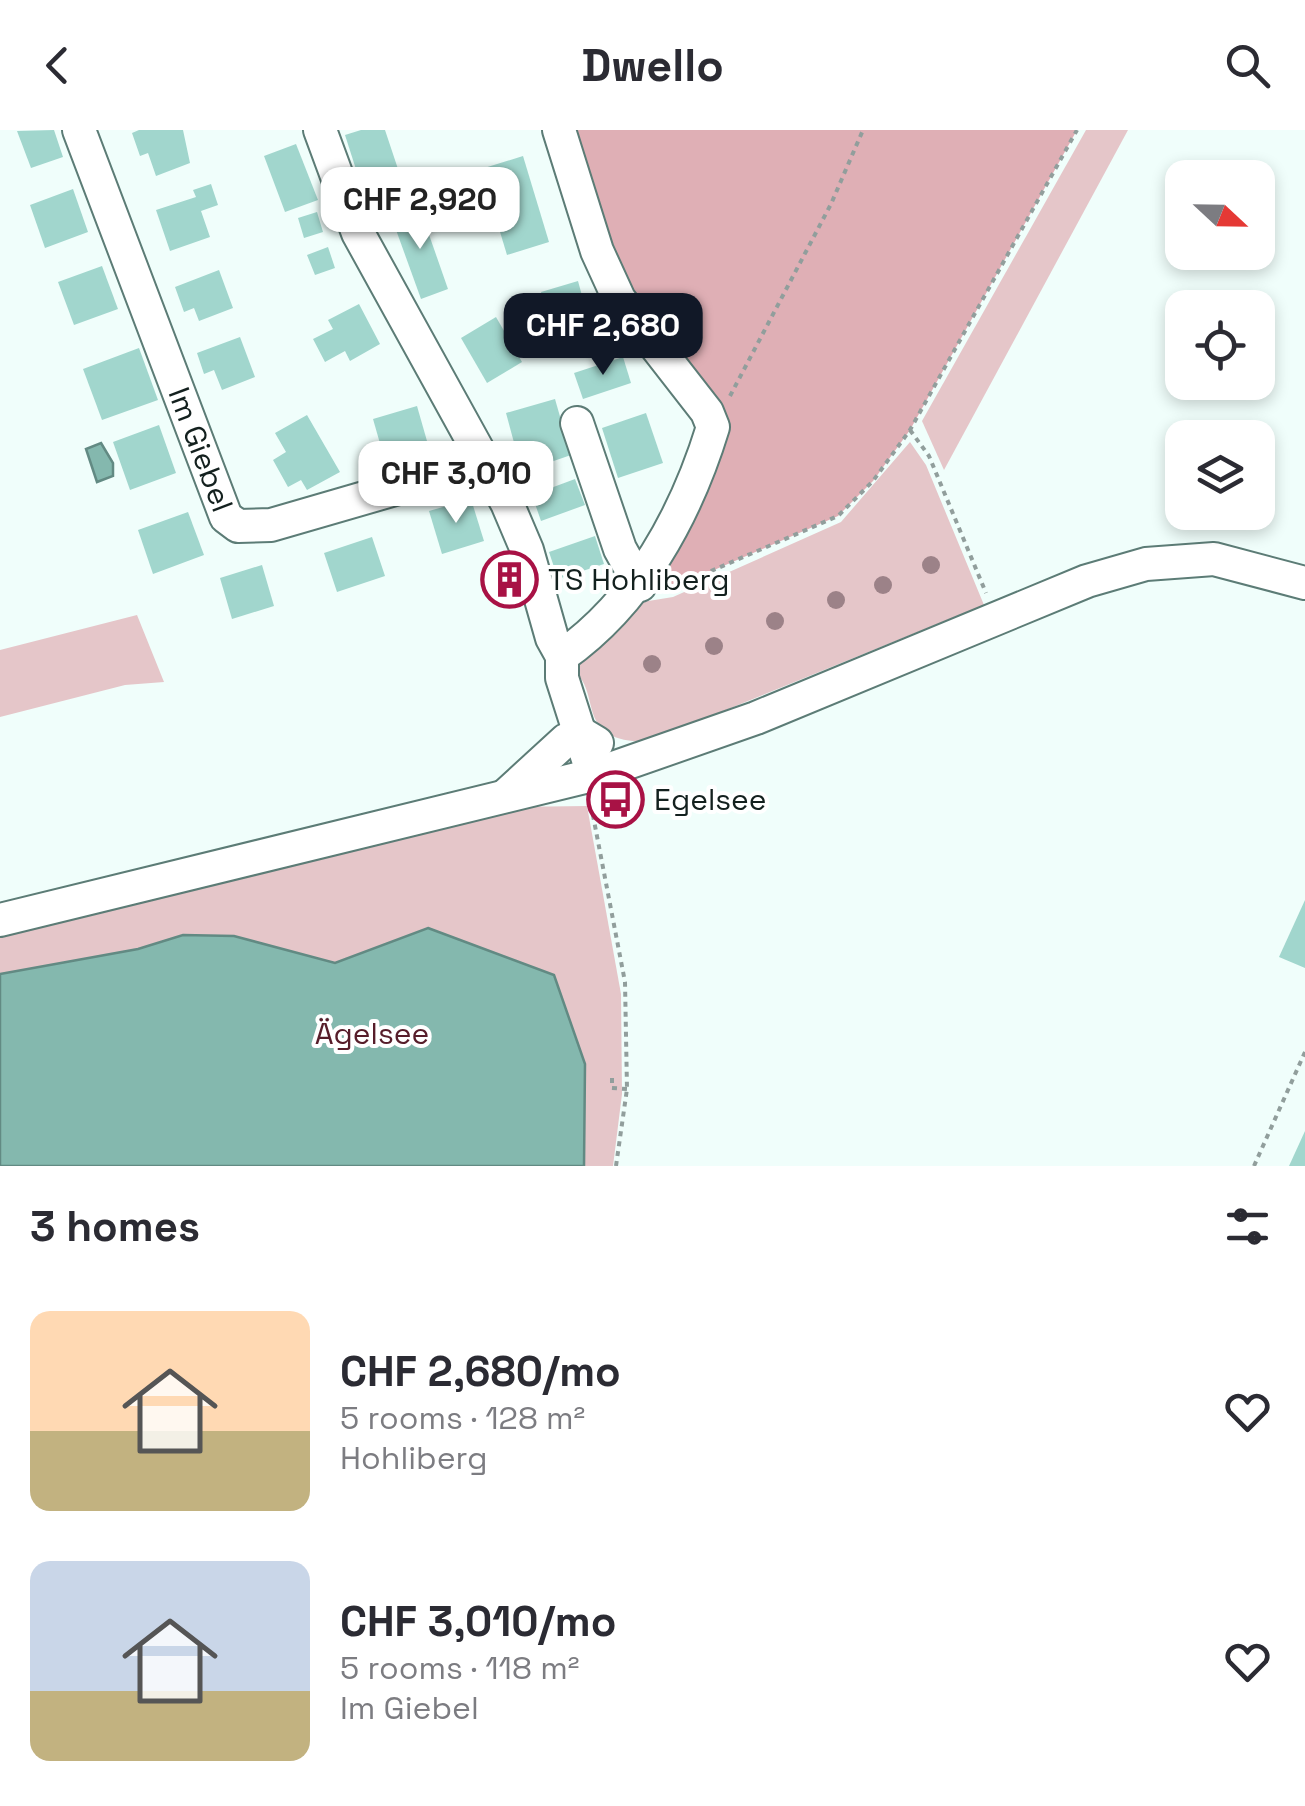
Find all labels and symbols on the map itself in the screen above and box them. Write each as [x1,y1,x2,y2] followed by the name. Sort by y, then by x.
[1165,160,1275,270] north arrow
[306,167,534,252] pin: CHF 2,920
[489,293,717,378] pin: CHF 2,680
[160,382,242,517] street label: Im Giebel
[342,441,570,526] pin: CHF 3,010
[479,550,539,610] building icon: TS Hohliberg
[548,560,730,599] place label: TS Hohliberg
[585,770,645,830] bus stop icon: Egelsee
[654,780,767,819] place label: Egelsee
[315,1014,429,1053] park label: Ägelsee

